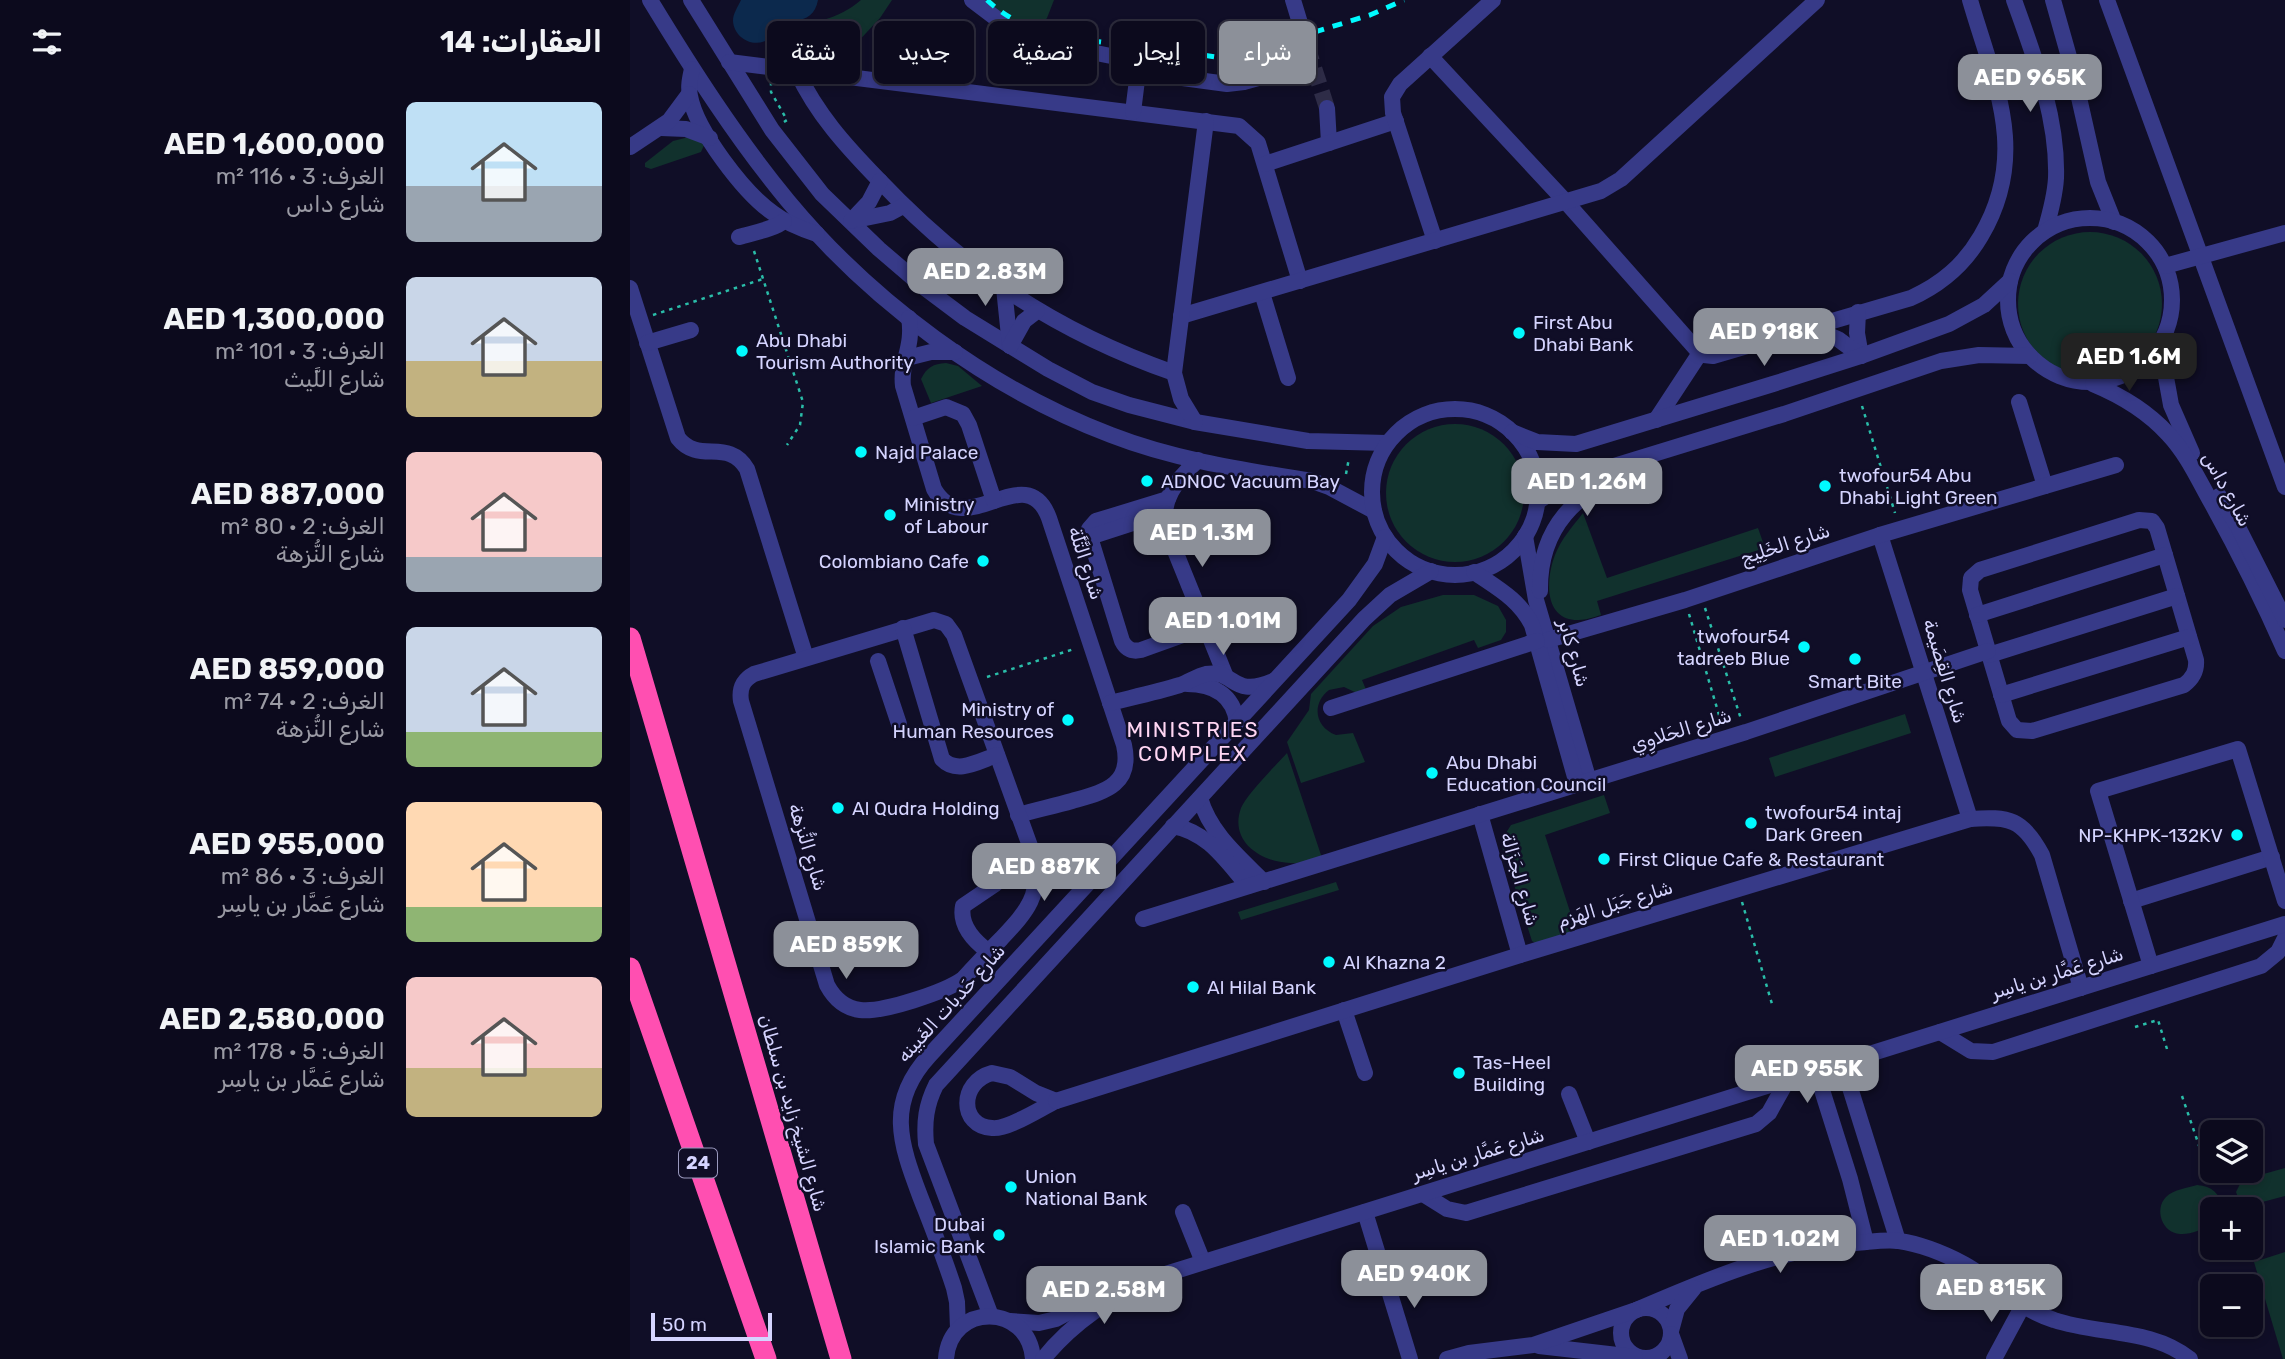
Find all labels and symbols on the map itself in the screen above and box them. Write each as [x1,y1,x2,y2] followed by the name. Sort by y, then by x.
[1958,54,2102,114] pin: AED 965K
[905,248,1065,308] pin: AED 2.83M
[1692,308,1836,368] pin: AED 918K
[1533,311,1633,356] place label: First Abu Dhabi Bank
[1511,325,1527,341] marker: First Abu Dhabi Bank
[756,329,914,374] place label: Abu Dhabi Tourism Authority
[2057,334,2201,393] pin: AED 1.6M
[734,343,750,359] marker: Abu Dhabi Tourism Authority
[875,441,978,464] place label: Najd Palace
[853,444,869,460] marker: Najd Palace
[2195,448,2257,531] street label: شارع داس
[1507,458,1667,518] pin: AED 1.26M
[1839,464,1998,509] place label: twofour54 Abu Dhabi Light Green
[1161,470,1340,493] place label: ADNOC Vacuum Bay
[1139,473,1155,489] marker: ADNOC Vacuum Bay
[1817,478,1833,494] marker: twofour54 Abu Dhabi Light Green
[904,493,989,538] place label: Ministry of Labour
[882,507,898,523] marker: Ministry of Labour
[1130,510,1274,569] pin: AED 1.3M
[1737,519,1833,571] street label: شارع الخَلِيج
[1061,524,1109,603] street label: شارع التَّلَّة
[819,550,969,573] place label: Colombiano Cafe
[975,553,991,569] marker: Colombiano Cafe
[1143,598,1303,657] pin: AED 1.01M
[1551,615,1595,690] street label: شارع كابر
[1916,616,1972,727] street label: شارع القِصَيمة
[1677,625,1790,670] place label: twofour54 tadreeb Blue
[1796,639,1812,655] marker: twofour54 tadreeb Blue
[1847,651,1863,667] marker: Smart Bite
[1808,670,1902,693] place label: Smart Bite
[893,698,1055,743] place label: Ministry of Human Resources
[1628,704,1735,760] street label: شارع الحَلاوِي
[1060,712,1076,728] marker: Ministry of Human Resources
[1126,717,1260,766] district label: MINISTRIES COMPLEX
[1446,751,1606,796] place label: Abu Dhabi Education Council
[1424,765,1440,781] marker: Abu Dhabi Education Council
[852,797,1000,820] place label: Al Qudra Holding
[782,800,833,894] street label: شارع النُّزهة
[830,800,846,816] marker: Al Qudra Holding
[1765,801,1902,846] place label: twofour54 intaj Dark Green
[1743,815,1759,831] marker: twofour54 intaj Dark Green
[2078,824,2223,847] place label: NP-KHPK-132KV
[2229,827,2245,843] marker: NP-KHPK-132KV
[1494,830,1544,929] street label: شارع الجَزَالة
[972,844,1116,903] pin: AED 887K
[1618,848,1885,871] place label: First Clique Cafe & Restaurant
[1596,851,1612,867] marker: First Clique Cafe & Restaurant
[1554,876,1676,934] street label: شارع جَبَل الهَزم
[774,922,918,981] pin: AED 859K
[892,939,1011,1068] street label: شارع حَدبات الغَبينه
[1987,942,2127,1006] street label: شارع عَمَّار بن ياسِر
[1343,951,1446,974] place label: Al Khazna 2
[1321,954,1337,970] marker: Al Khazna 2
[1207,976,1316,999] place label: Al Hilal Bank
[1185,979,1201,995] marker: Al Hilal Bank
[752,1012,832,1215] street label: شارع الشيخ زايد بن سلطان
[1735,1046,1879,1105] pin: AED 955K
[1473,1051,1551,1096] place label: Tas-Heel Building
[1451,1065,1467,1081] marker: Tas-Heel Building
[1408,1123,1548,1187] street label: شارع عَمَّار بن ياسِر
[679,1148,717,1178] road number: 24
[1025,1165,1148,1210] place label: Union National Bank
[1003,1179,1019,1195] marker: Union National Bank
[874,1213,985,1258] place label: Dubai Islamic Bank
[1700,1216,1860,1275] pin: AED 1.02M
[991,1227,1007,1243] marker: Dubai Islamic Bank
[1342,1250,1486,1310] pin: AED 940K
[1919,1264,2063,1324] pin: AED 815K
[1024,1266,1184,1326] pin: AED 2.58M
[651,1310,772,1342] scale bar

